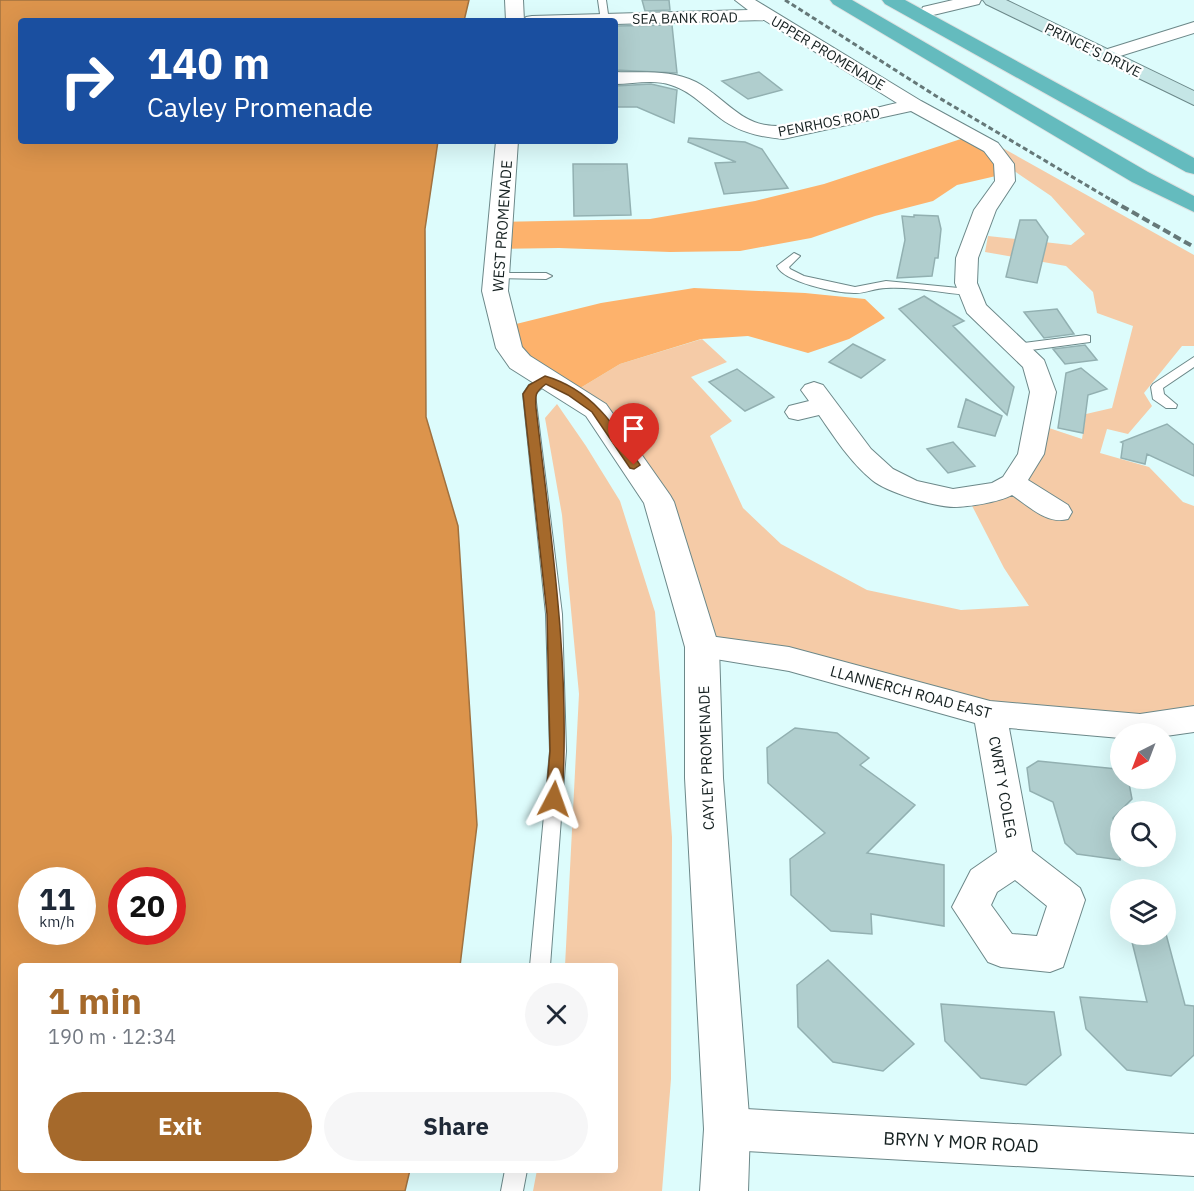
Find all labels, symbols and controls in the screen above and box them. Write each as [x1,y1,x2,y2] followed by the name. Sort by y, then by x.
[632,8,738,28] street label: SEA BANK ROAD
[768,12,888,94] street label: UPPER PROMENADE
[1042,19,1144,81] street label: PRINCE'S DRIVE
[147,36,270,91] text: 140 m
[48,42,126,120] icon: right
[147,89,373,124] text: Cayley Promenade
[776,103,882,141] street label: PENRHOS ROAD
[488,160,516,292] street label: WEST PROMENADE
[608,403,659,465] pin
[617,412,650,445] icon: arrive
[828,661,994,723] street label: LLANNERCH ROAD EAST
[694,685,718,831] street label: CAYLEY PROMENADE
[1110,723,1176,789] north arrow
[1110,723,1176,945] map controls
[985,735,1021,839] street label: CWRT Y COLEG
[522,767,586,831] position arrow
[1110,801,1176,867] button: search
[108,867,186,945] speed limit sign: 20
[39,879,75,918] text: 11
[1110,879,1176,945] button: layers
[39,912,75,931] text: km/h
[48,977,142,1024] text: 1 min
[525,983,588,1046] button: close
[48,1023,176,1050] text: 190 m · 12:34
[48,1092,312,1161] button: Exit
[324,1092,588,1161] button: Share
[883,1126,1039,1158] street label: BRYN Y MOR ROAD

